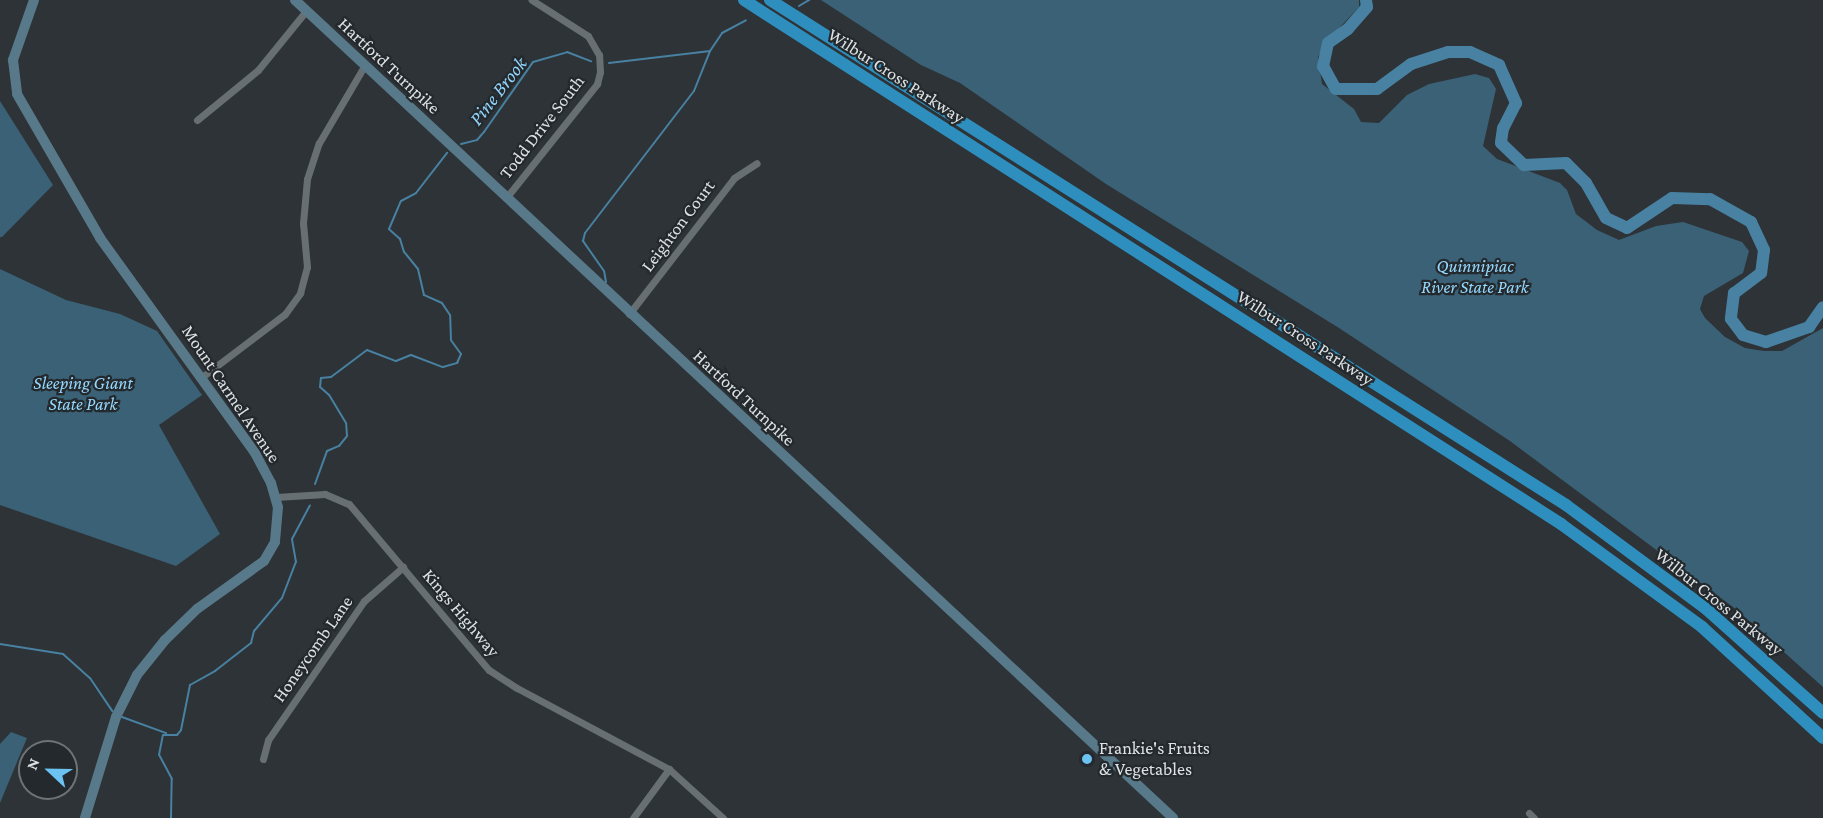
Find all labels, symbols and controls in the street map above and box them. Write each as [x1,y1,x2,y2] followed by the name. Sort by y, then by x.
[334,13,444,119] street label: Hartford Turnpike
[824,24,968,128] street label: Wilbur Cross Parkway
[464,52,532,130] water label: Pine Brook
[495,71,589,183] street label: Todd Drive South
[637,176,719,276] street label: Leighton Court
[1421,256,1529,298] park label: Quinnipiac River State Park
[1233,286,1377,390] street label: Wilbur Cross Parkway
[177,321,285,467] street label: Mount Carmel Avenue
[689,345,799,451] street label: Hartford Turnpike
[33,373,133,416] park label: Sleeping Giant State Park
[1651,544,1787,660] street label: Wilbur Cross Parkway
[418,565,504,661] street label: Kings Highway
[268,592,358,706] street label: Honeycomb Lane
[1099,738,1210,780] place label: Frankie's Fruits & Vegetables
[18,740,78,800] north arrow
[1080,752,1094,766] marker: Frankie's Fruits & Vegetables
[23,756,43,772] text: N

